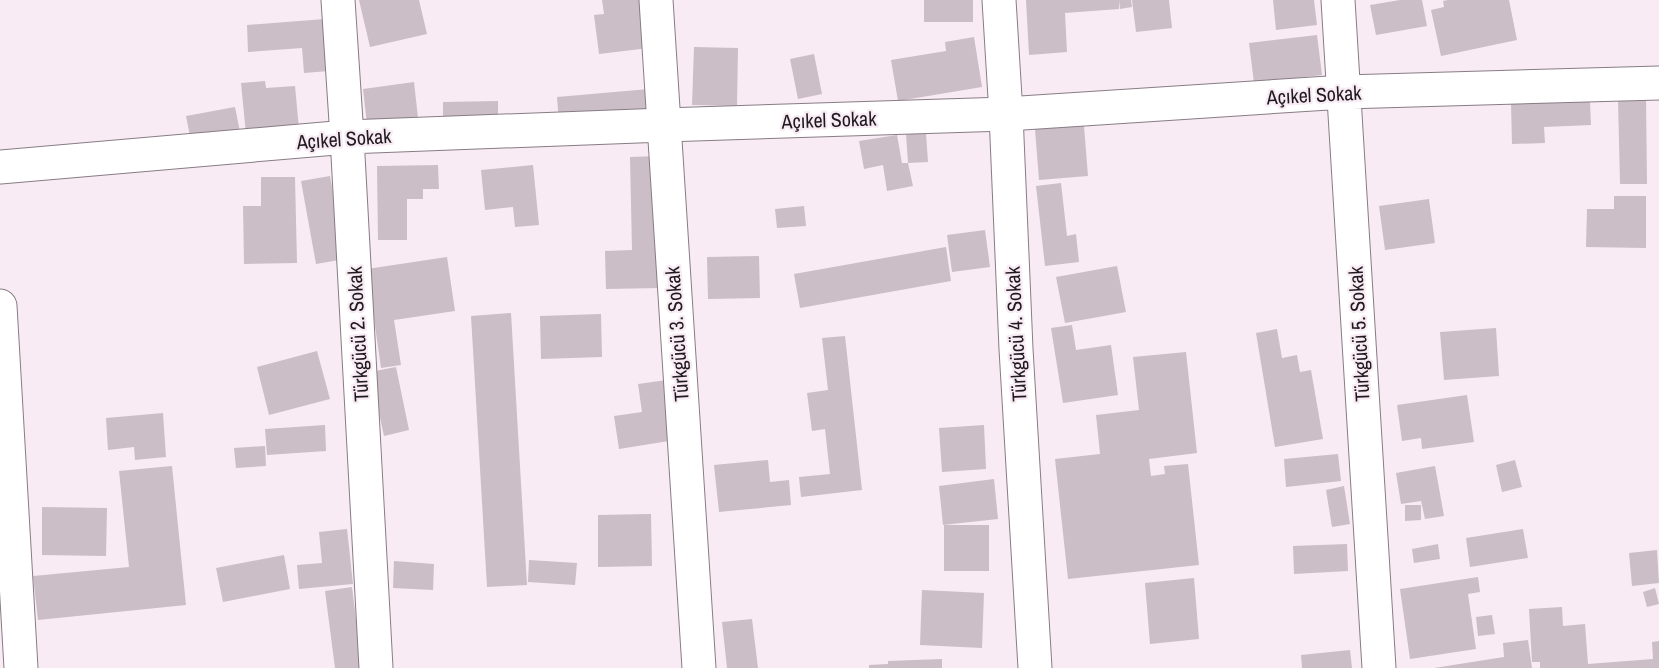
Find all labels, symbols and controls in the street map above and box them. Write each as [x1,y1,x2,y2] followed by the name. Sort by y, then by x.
[1265,78,1363,111] street label: Açıkel Sokak
[780,104,878,135] street label: Açıkel Sokak
[295,122,393,155] street label: Açıkel Sokak
[340,265,375,402] street label: Türkgücü 2. Sokak
[658,265,695,402] street label: Türkgücü 3. Sokak
[998,265,1033,402] street label: Türkgücü 4. Sokak
[1341,265,1376,402] street label: Türkgücü 5. Sokak

